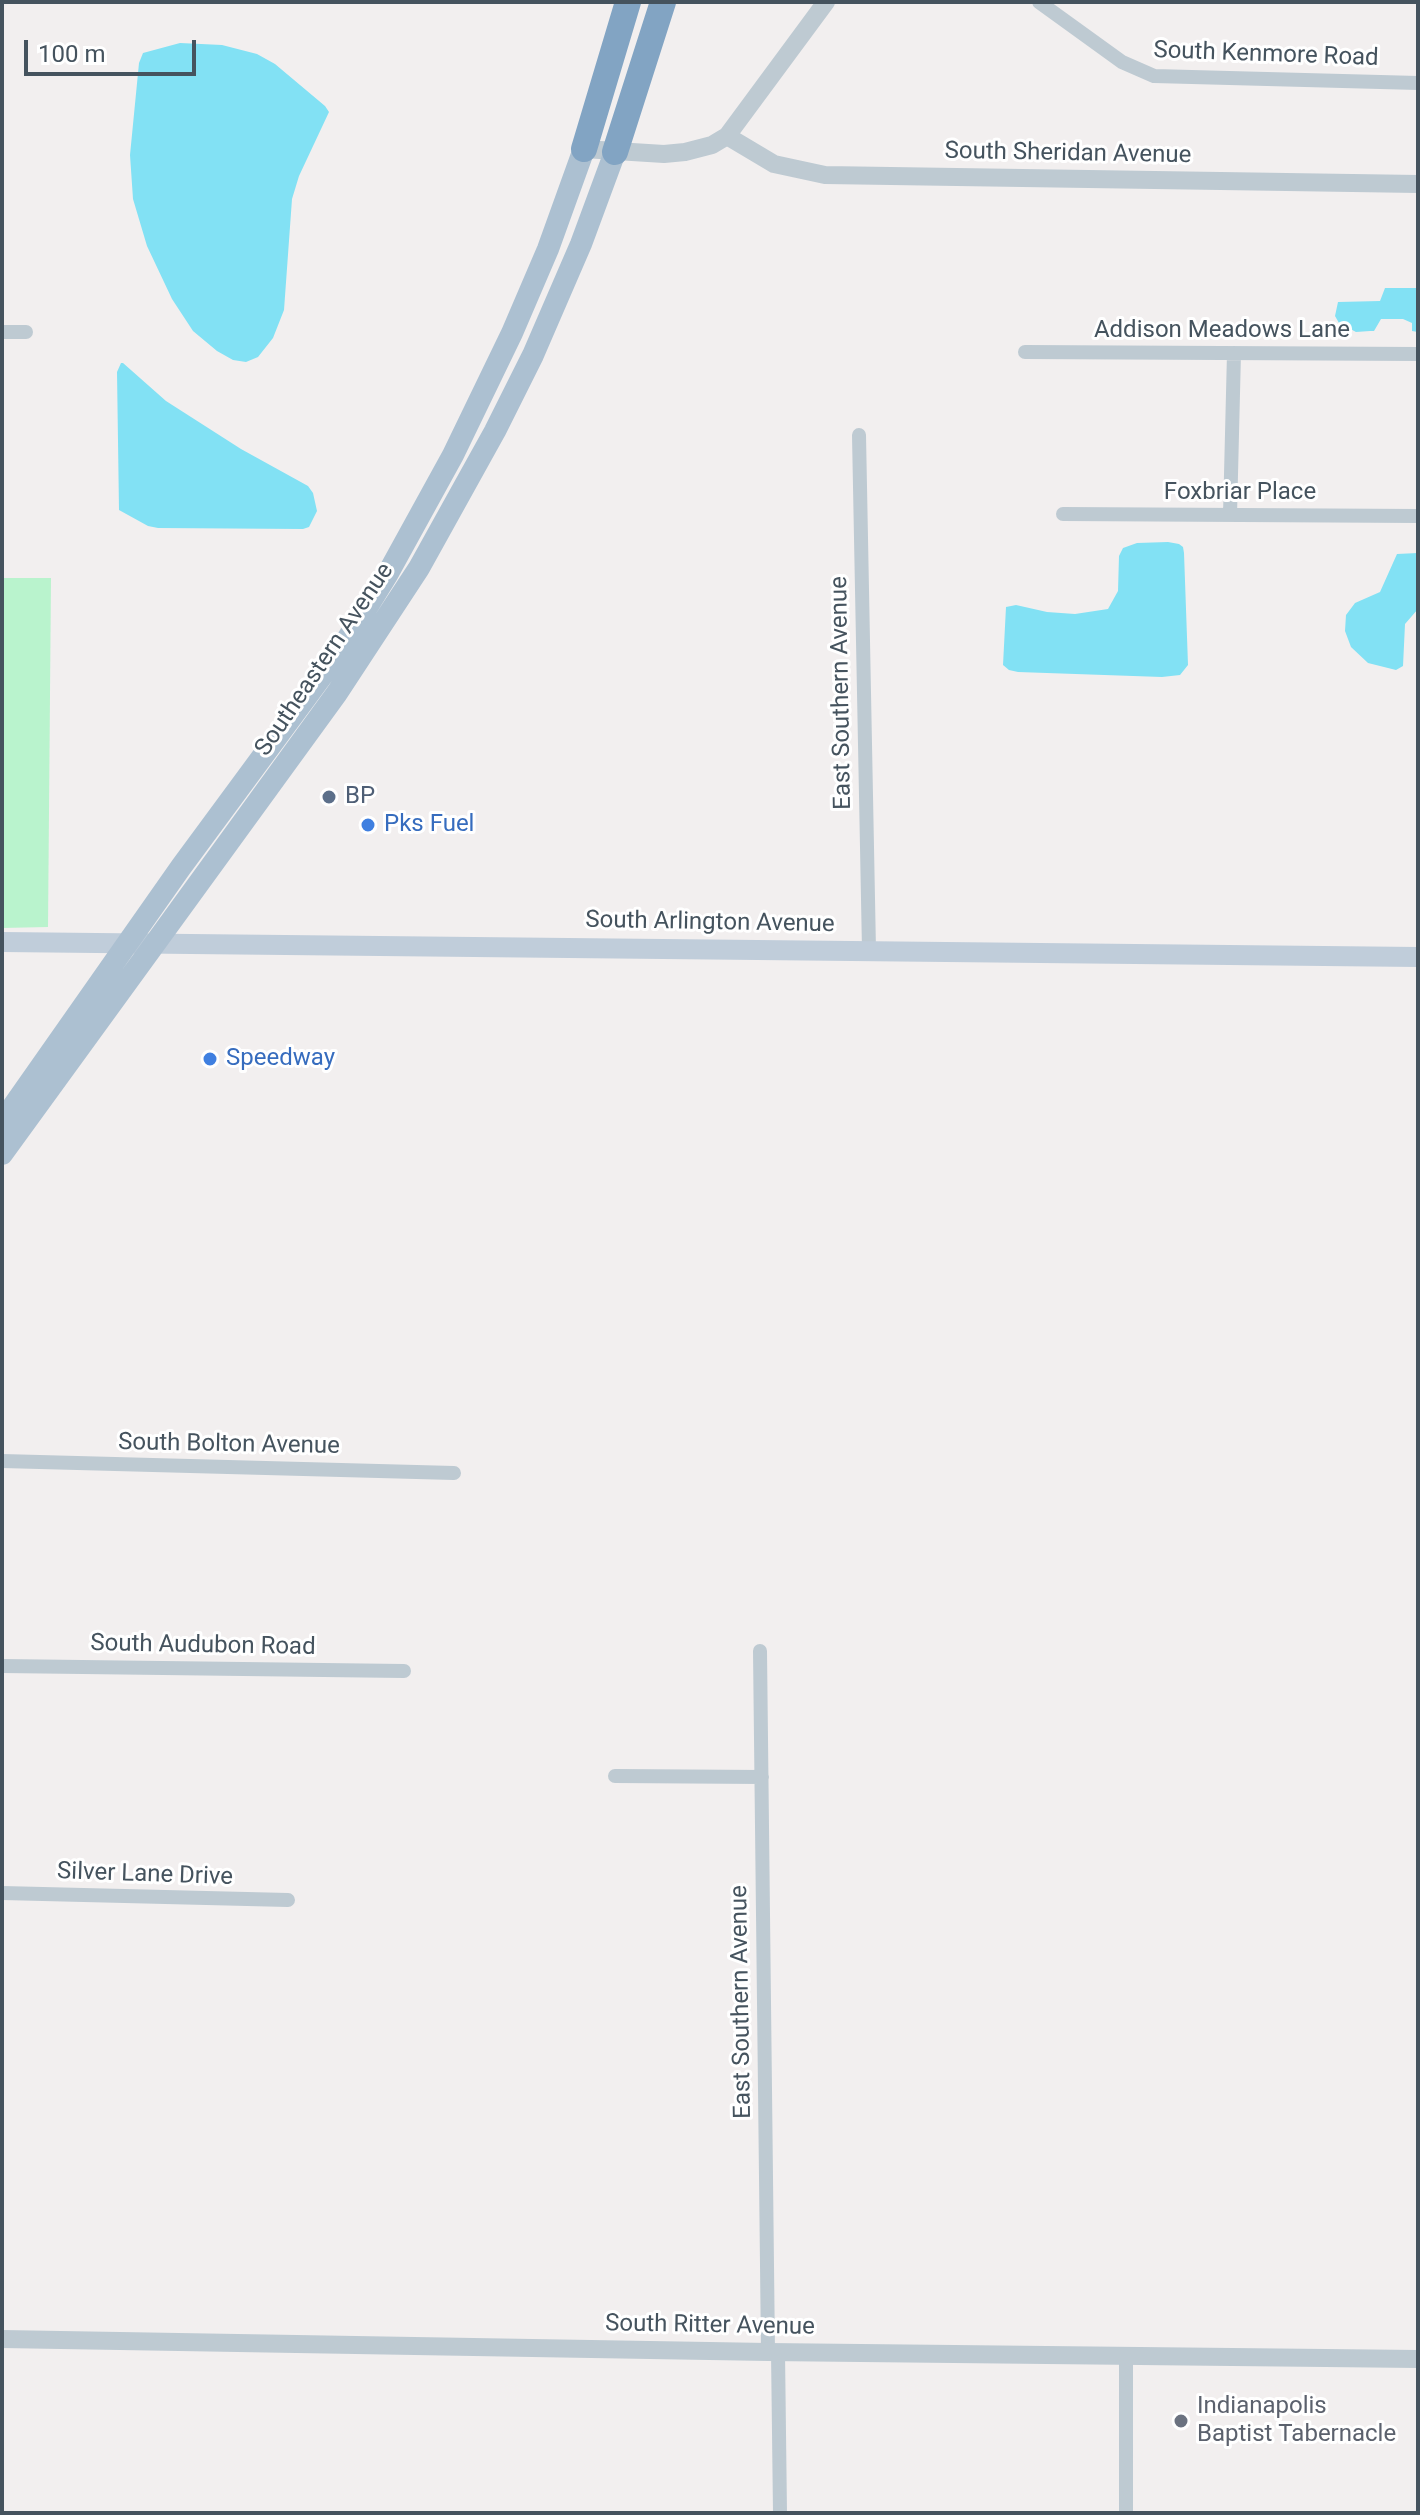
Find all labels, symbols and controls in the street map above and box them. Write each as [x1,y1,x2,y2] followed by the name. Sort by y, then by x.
[28,24,200,74] scale bar
[1153,37,1379,73] street label: South Kenmore Road
[38,40,105,68] text: 100 m
[944,137,1192,171] street label: South Sheridan Avenue
[1094,317,1350,345] street label: Addison Meadows Lane
[1164,479,1316,507] street label: Foxbriar Place
[250,558,400,762] street label: Southeastern Avenue
[826,576,858,810] street label: East Southern Avenue
[345,783,375,811] place label: BP
[320,788,338,806] marker: BP
[384,811,474,839] place label: Pks Fuel
[359,816,377,834] marker: Pks Fuel
[585,906,835,940] street label: South Arlington Avenue
[226,1045,335,1073] place label: Speedway
[201,1050,219,1068] marker: Speedway
[118,1429,340,1461] street label: South Bolton Avenue
[90,1630,316,1662] street label: South Audubon Road
[57,1858,233,1892] street label: Silver Lane Drive
[726,1885,758,2119] street label: East Southern Avenue
[605,2310,815,2342] street label: South Ritter Avenue
[1197,2393,1396,2449] place label: Indianapolis Baptist Tabernacle
[1172,2412,1190,2430] marker: Indianapolis Baptist Tabernacle

